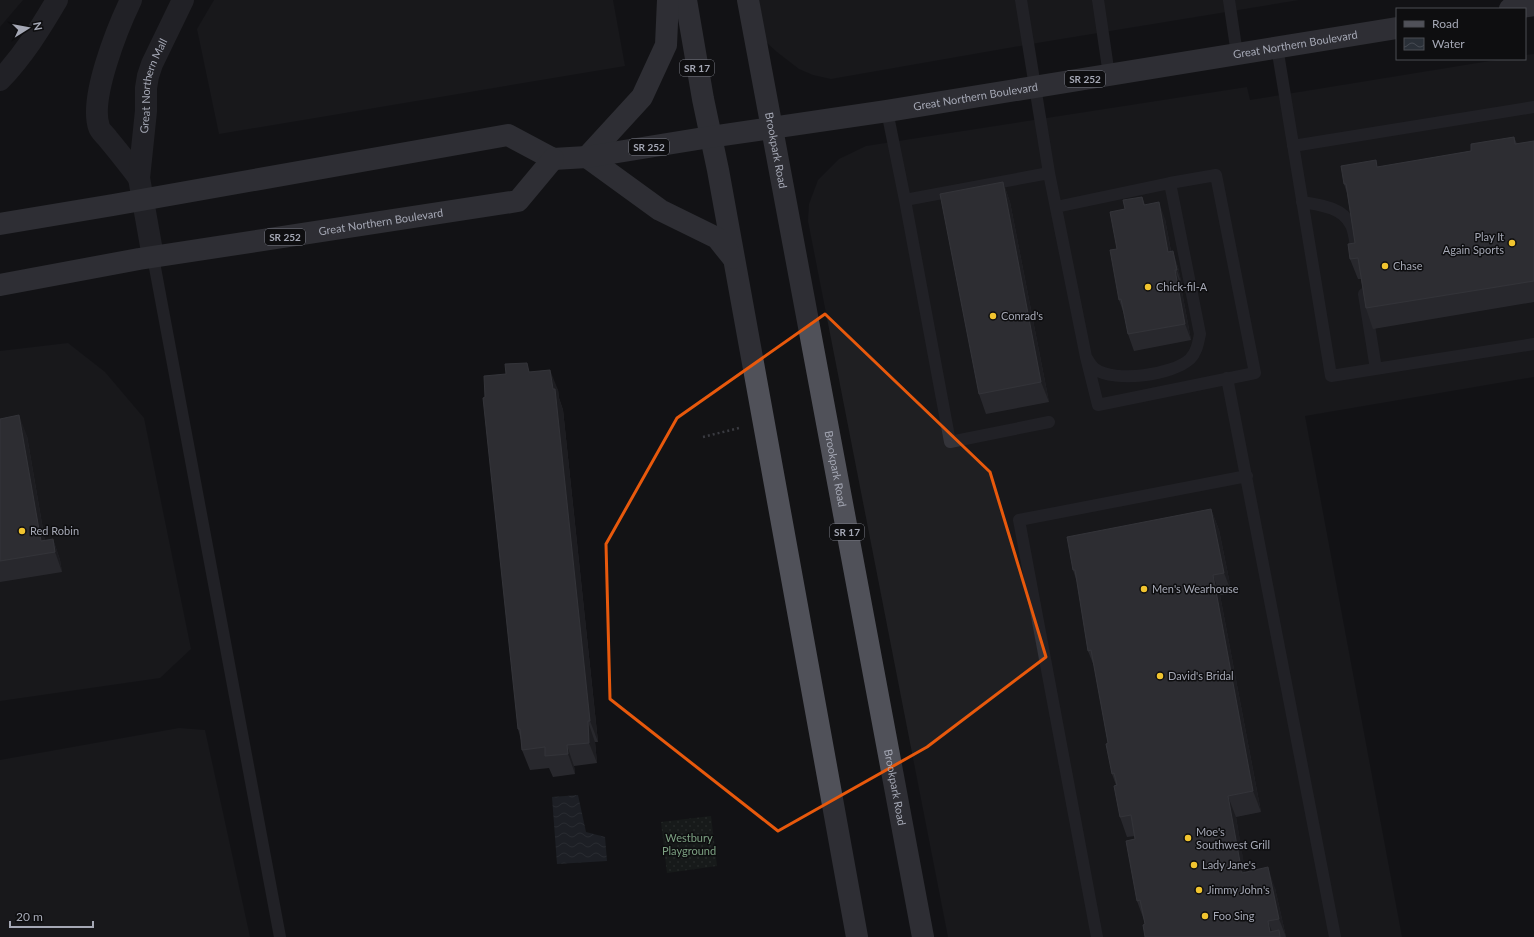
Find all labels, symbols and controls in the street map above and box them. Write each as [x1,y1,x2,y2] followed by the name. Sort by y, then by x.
[8,8,48,48] north arrow
[1396,8,1526,60] legend
[1432,16,1459,31] text: Road
[31,21,45,31] text: N
[1232,28,1358,61] street label: Great Northern Boulevard
[137,36,169,134] street label: Great Northern Mall
[1432,36,1465,51] text: Water
[680,60,714,76] road number: SR 17
[1065,71,1105,87] road number: SR 252
[912,80,1039,113] street label: Great Northern Boulevard
[763,111,790,190] street label: Brookpark Road
[629,139,669,155] road number: SR 252
[318,206,444,237] street label: Great Northern Boulevard
[265,229,305,245] road number: SR 252
[1443,230,1504,256] place label: Play It Again Sports
[1507,238,1517,248] marker: Play It Again Sports
[1393,259,1423,272] place label: Chase
[1380,261,1390,271] marker: Chase
[1156,280,1208,293] place label: Chick-fil-A
[1143,282,1153,292] marker: Chick-fil-A
[1001,309,1043,322] place label: Conrad's
[988,311,998,321] marker: Conrad's
[823,430,850,508] street label: Brookpark Road
[30,524,79,537] place label: Red Robin
[830,524,864,540] road number: SR 17
[17,526,27,536] marker: Red Robin
[1152,582,1239,595] place label: Men's Wearhouse
[1139,584,1149,594] marker: Men's Wearhouse
[1168,669,1234,682] place label: David's Bridal
[1155,671,1165,681] marker: David's Bridal
[882,748,909,827] street label: Brookpark Road
[1196,825,1270,851] place label: Moe's Southwest Grill
[662,831,716,857] park label: Westbury Playground
[1183,833,1193,843] marker: Moe's Southwest Grill
[1202,858,1256,871] place label: Lady Jane's
[1189,860,1199,870] marker: Lady Jane's
[1207,883,1270,896] place label: Jimmy John's
[1194,885,1204,895] marker: Jimmy John's
[10,903,93,929] scale bar
[16,909,43,924] text: 20 m
[1213,909,1255,922] place label: Foo Sing
[1200,911,1210,921] marker: Foo Sing

